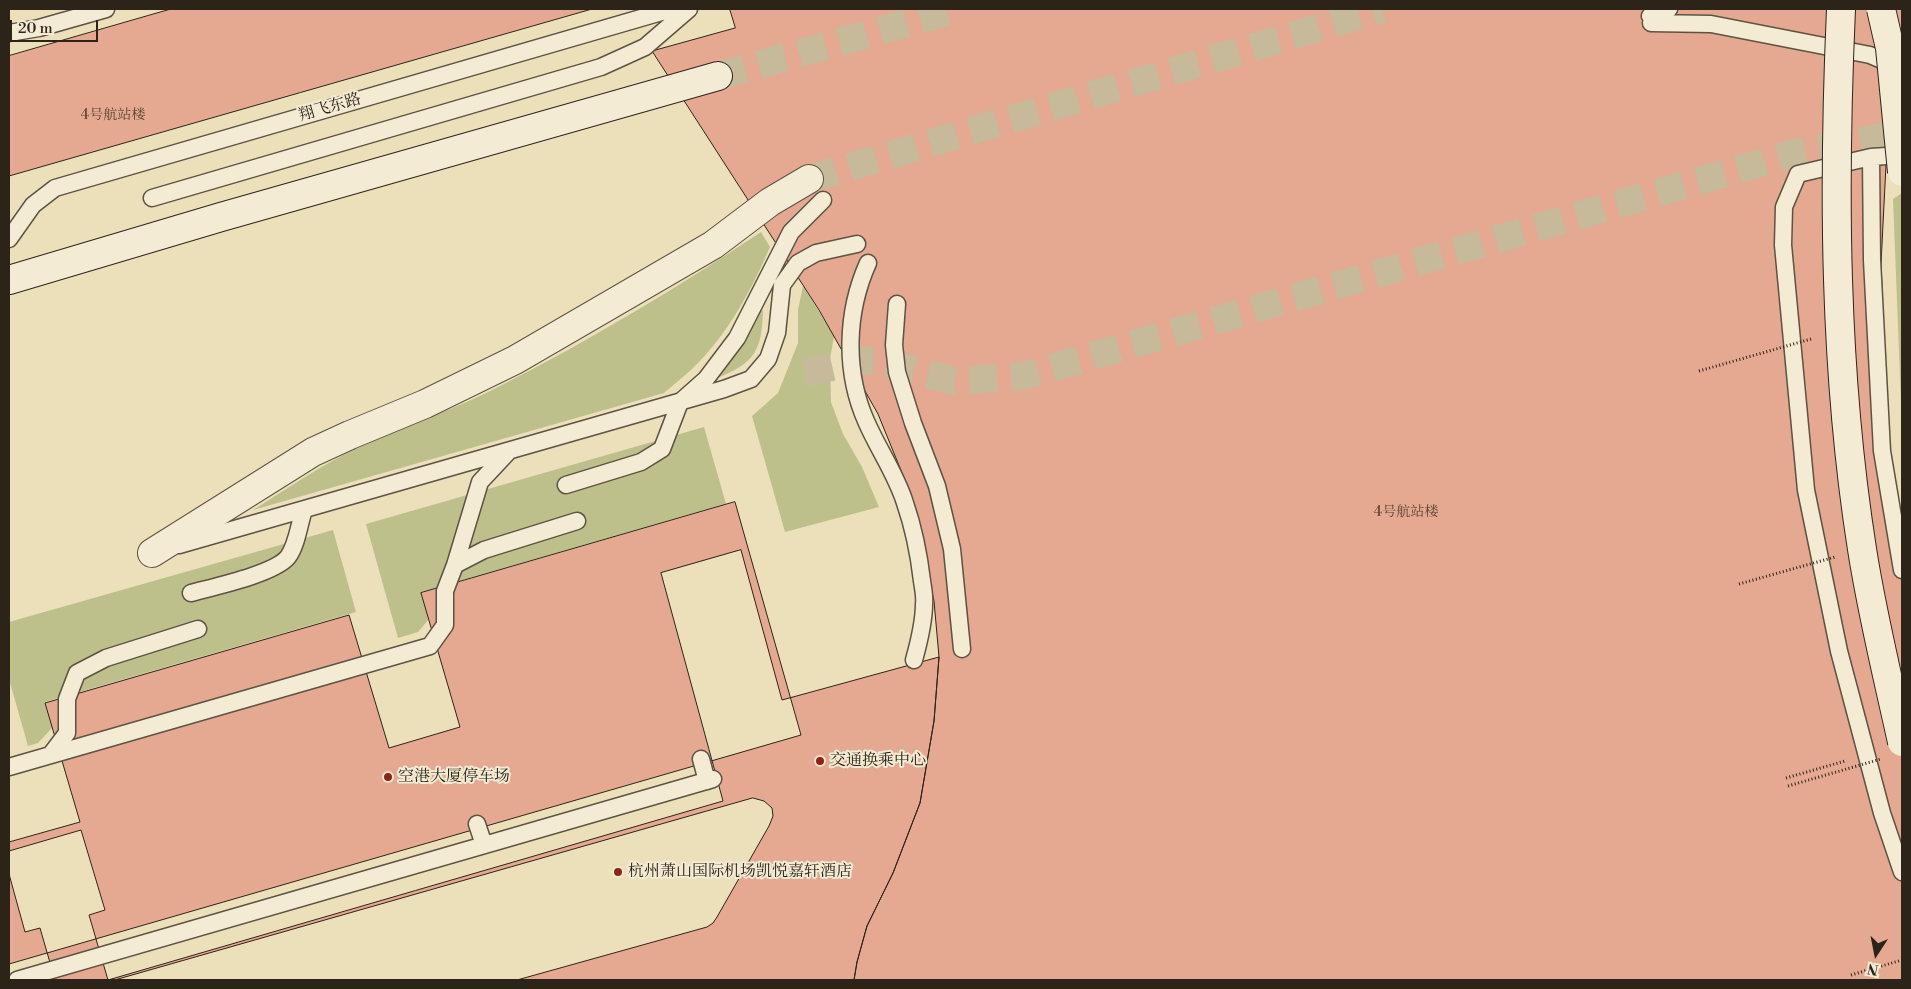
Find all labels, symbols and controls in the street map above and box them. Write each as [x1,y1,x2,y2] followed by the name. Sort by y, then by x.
[12,10,100,42] scale bar
[18,19,53,38] text: 20 m
[297,90,363,126] street label: 翔飞东路
[81,108,145,124] house number: 4号航站楼
[1374,505,1438,521] house number: 4号航站楼
[830,751,926,771] place label: 交通换乘中心
[814,755,826,767] marker: 交通换乘中心
[398,767,510,787] place label: 空港大厦停车场
[382,771,394,783] marker: 空港大厦停车场
[628,862,852,882] place label: 杭州萧山国际机场凯悦嘉轩酒店
[612,866,624,878] marker: 杭州萧山国际机场凯悦嘉轩酒店
[1851,929,1901,979] north arrow
[1866,959,1880,979] text: N

